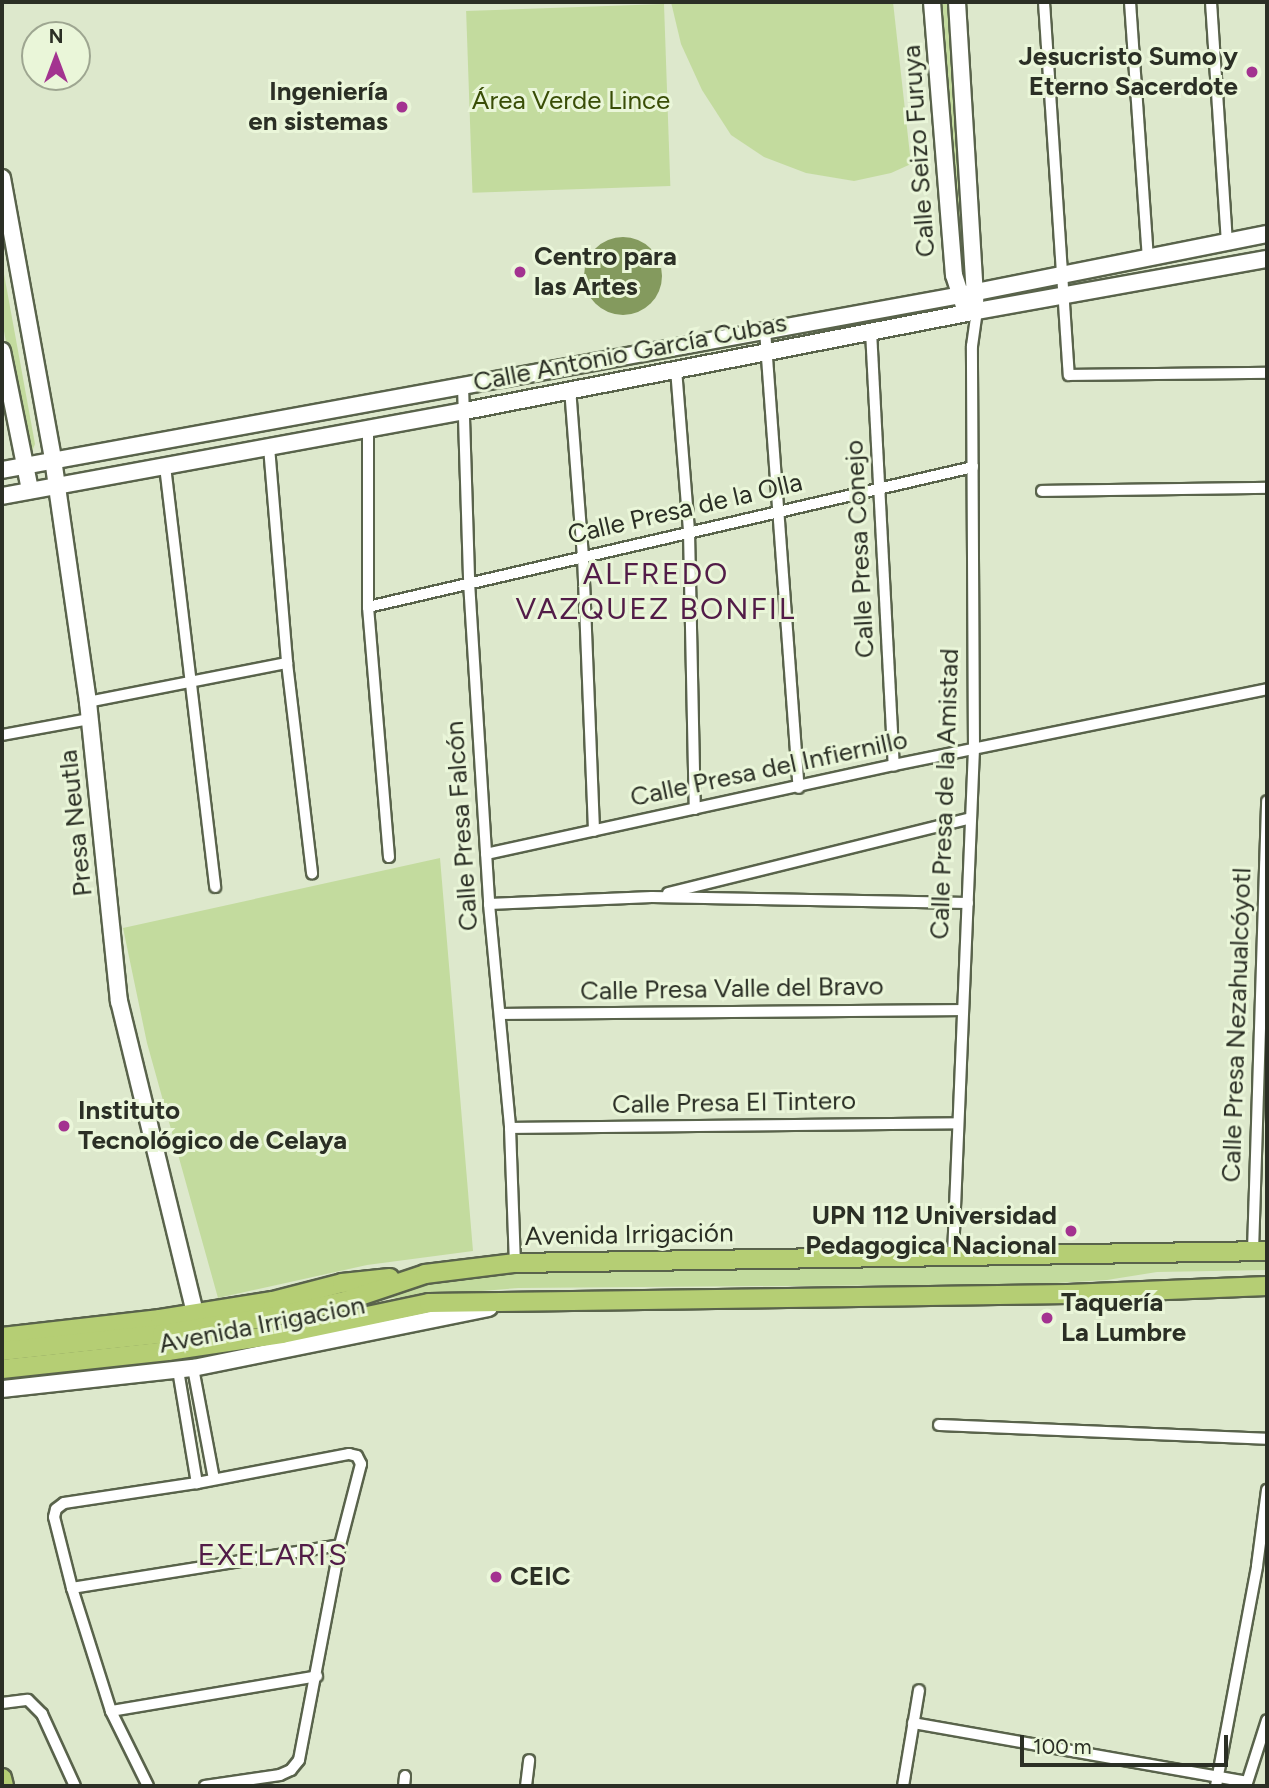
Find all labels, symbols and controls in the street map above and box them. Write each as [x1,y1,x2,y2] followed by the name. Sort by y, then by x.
[21,21,91,91] north arrow
[49,25,63,48] text: N
[1018,41,1238,102] place label: Jesucristo Sumo y Eterno Sacerdote
[896,44,942,258] street label: Calle Seizo Furuya
[1244,64,1260,80] marker: Jesucristo Sumo y Eterno Sacerdote
[248,76,388,138] place label: Ingeniería en sistemas
[472,85,670,117] park label: Área Verde Lince
[394,99,410,115] marker: Ingeniería en sistemas
[534,241,677,302] place label: Centro para las Artes
[512,264,528,280] marker: Centro para las Artes
[471,307,789,399] street label: Calle Antonio García Cubas
[839,439,881,659] street label: Calle Presa Conejo
[565,467,805,551] street label: Calle Presa de la Olla
[517,556,795,626] district label: ALFREDO VAZQUEZ BONFIL
[924,648,966,940] street label: Calle Presa de la Amistad
[439,720,485,932] street label: Calle Presa Falcón
[628,724,910,814] street label: Calle Presa del Infiernillo
[53,748,99,898] street label: Presa Neutla
[1216,867,1258,1183] street label: Calle Presa Nezahualcóyotl
[580,971,884,1007] street label: Calle Presa Valle del Bravo
[612,1085,856,1121] street label: Calle Presa El Tintero
[78,1095,347,1156] place label: Instituto Tecnológico de Celaya
[56,1118,72,1134] marker: Instituto Tecnológico de Celaya
[805,1200,1057,1262] place label: UPN 112 Universidad Pedagogica Nacional
[524,1218,734,1252] street label: Avenida Irrigación
[1063,1223,1079,1239] marker: UPN 112 Universidad Pedagogica Nacional
[1061,1287,1186,1348] place label: Taquería La Lumbre
[156,1290,368,1360] street label: Avenida Irrigacion
[1039,1310,1055,1326] marker: Taquería La Lumbre
[198,1537,348,1573] district label: EXELARIS
[510,1561,571,1593] place label: CEIC
[488,1569,504,1585] marker: CEIC
[1024,1722,1232,1766] scale bar
[1033,1734,1092,1759] text: 100 m

